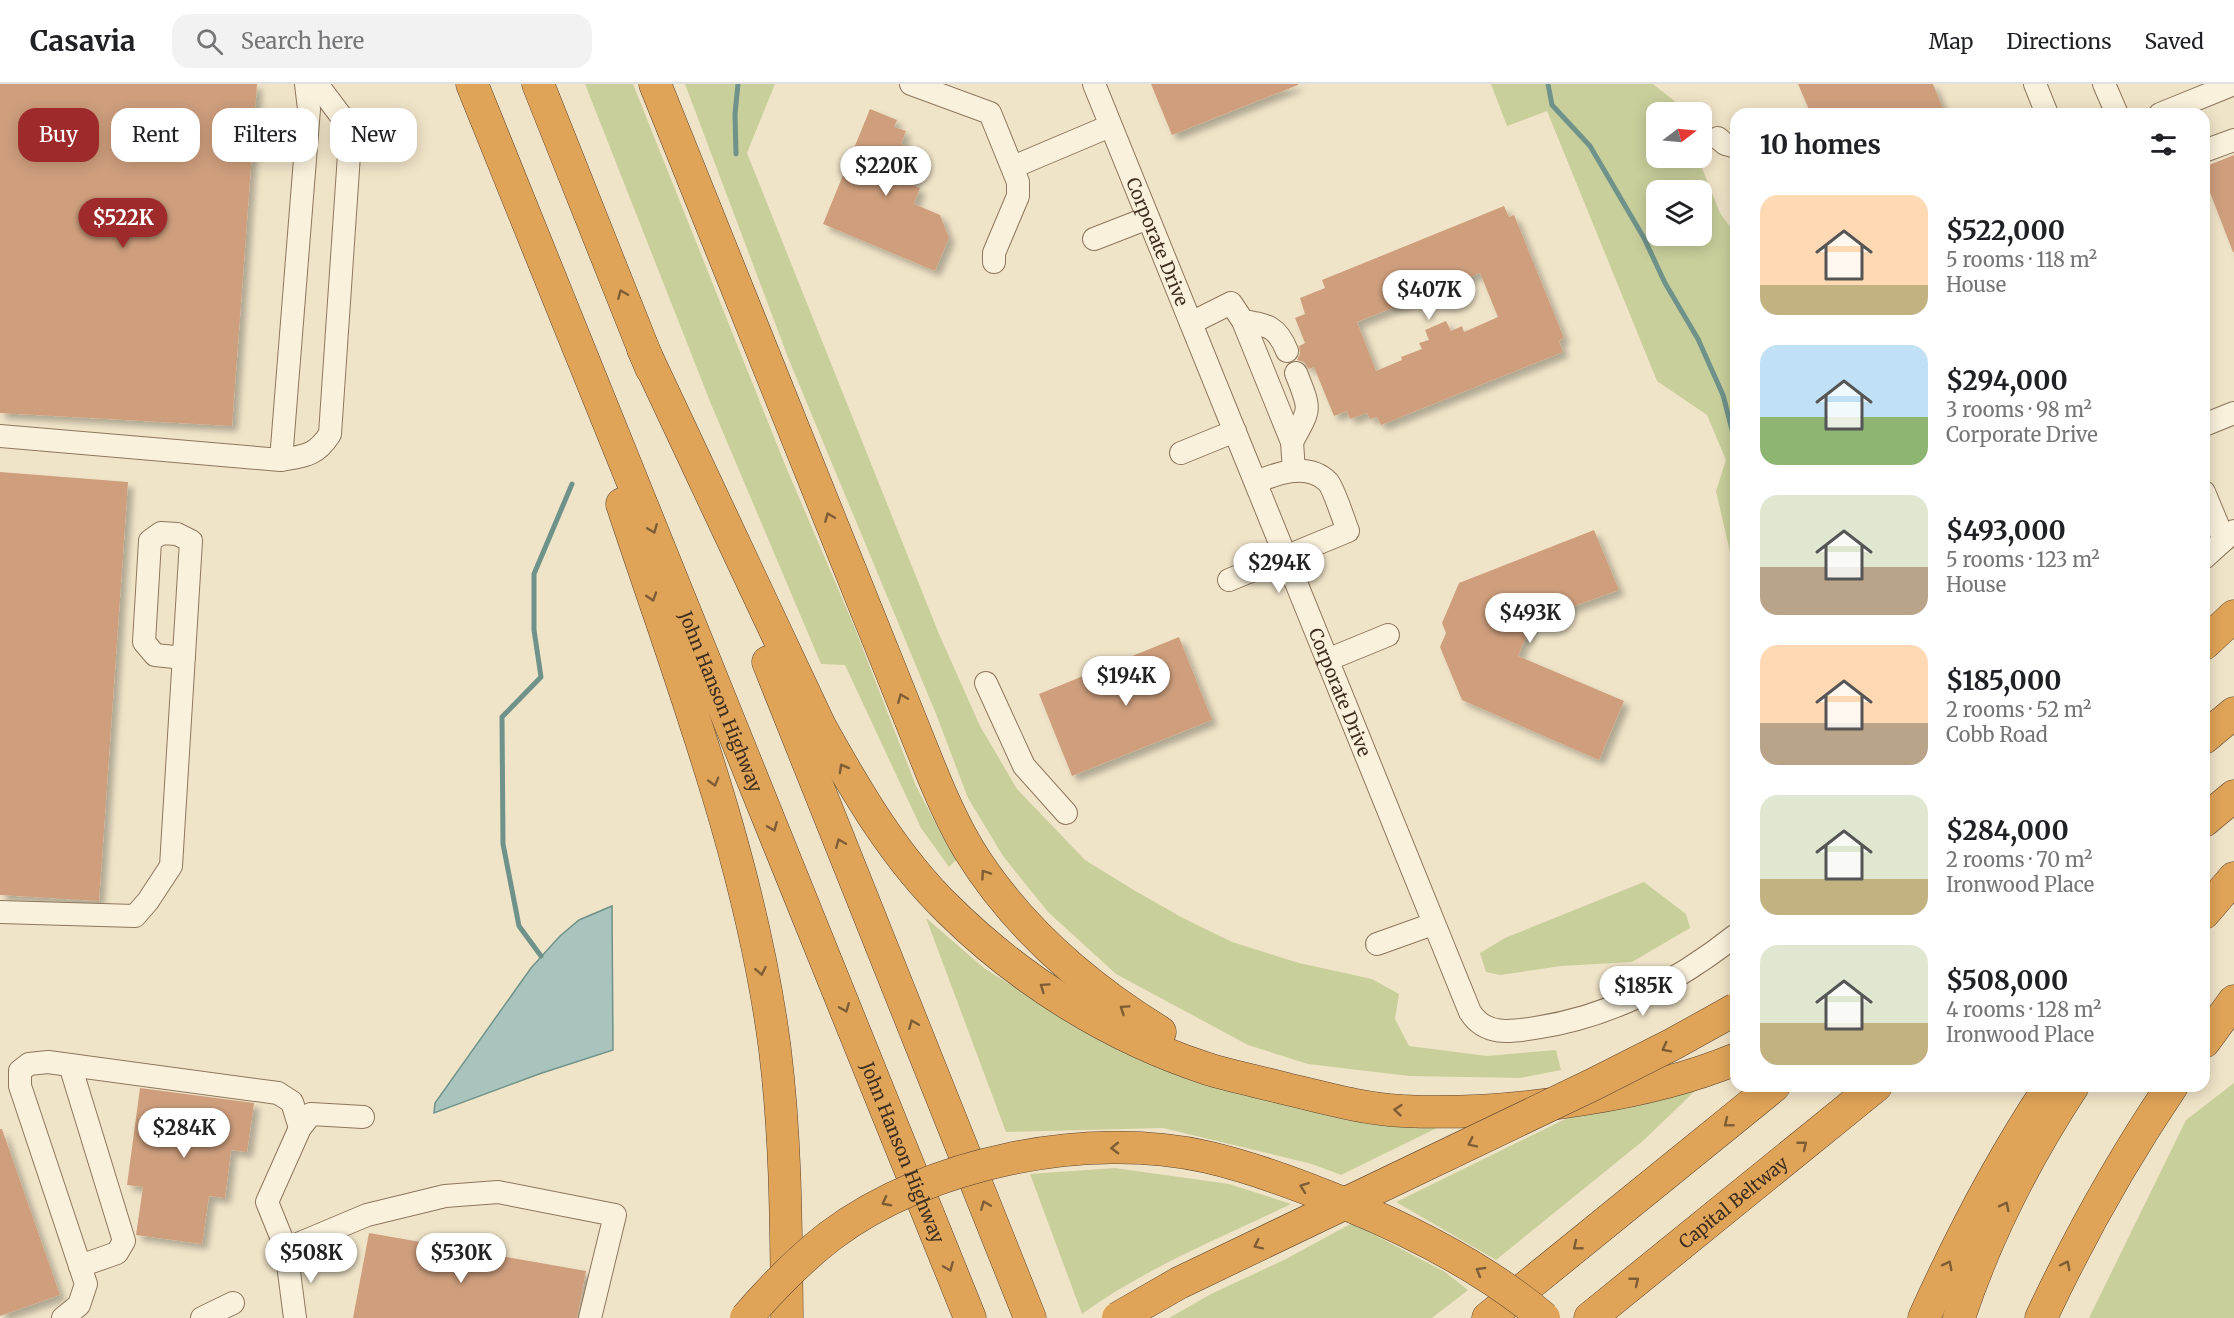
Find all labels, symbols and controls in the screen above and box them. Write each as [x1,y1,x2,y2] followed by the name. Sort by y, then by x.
[172,14,592,68] search box
[30,23,136,59] text: Casavia
[193,25,226,58] icon: search
[241,27,364,55] text: Search here
[1929,28,1973,55] text: Map
[2006,28,2111,55] text: Directions
[2144,28,2204,55] text: Saved
[1646,102,1712,168] north arrow
[1646,102,1712,246] map controls
[18,108,99,162] chip: Buy
[111,108,200,162] chip: Rent
[212,108,318,162] chip: Filters
[330,108,417,162] chip: New
[1760,128,1881,161] text: 10 homes
[2147,128,2180,161] icon: filters
[844,146,928,197] pin: $220K
[854,153,918,178] text: $220K
[1122,174,1194,309] street label: Corporate Drive
[1646,180,1712,246] button: layers
[81,198,165,249] pin: $522K
[92,205,154,230] text: $522K
[1946,214,2065,247] text: $522,000
[1808,219,1880,291] icon: home
[1946,247,2097,272] text: 5 rooms · 118 m²
[1387,270,1471,321] pin: $407K
[1946,272,2006,297] text: House
[1396,277,1462,302] text: $407K
[617,289,629,300] one-way arrow
[1946,364,2068,397] text: $294,000
[1808,369,1880,441] icon: home
[1946,397,2092,422] text: 3 rooms · 98 m²
[1946,422,2098,447] text: Corporate Drive
[824,512,836,523] one-way arrow
[1946,514,2066,547] text: $493,000
[1808,519,1880,591] icon: home
[646,523,658,534] one-way arrow
[1237,543,1321,594] pin: $294K
[1946,547,2100,572] text: 5 rooms · 123 m²
[1247,550,1311,575] text: $294K
[1946,572,2006,597] text: House
[645,591,658,602] one-way arrow
[1488,593,1572,644] pin: $493K
[1499,600,1561,625] text: $493K
[674,607,768,796] street label: John Hanson Highway
[1304,624,1377,760] street label: Corporate Drive
[1084,656,1168,707] pin: $194K
[1096,663,1156,688] text: $194K
[1946,664,2062,697] text: $185,000
[1808,669,1880,741] icon: home
[897,693,909,704] one-way arrow
[1946,697,2091,722] text: 2 rooms · 52 m²
[1946,722,2048,747] text: Cobb Road
[839,764,850,774] one-way arrow
[706,777,719,787] one-way arrow
[1946,814,2069,847] text: $284,000
[1808,819,1880,891] icon: home
[765,821,778,832] one-way arrow
[835,838,848,849] one-way arrow
[1946,847,2092,872] text: 2 rooms · 70 m²
[981,869,992,880] one-way arrow
[1946,872,2094,897] text: Ironwood Place
[1946,964,2068,997] text: $508,000
[754,965,767,975] one-way arrow
[1601,966,1685,1017] pin: $185K
[1808,969,1880,1041] icon: home
[1613,973,1673,998] text: $185K
[1039,983,1050,994] one-way arrow
[1946,997,2101,1022] text: 4 rooms · 128 m²
[838,1002,850,1013] one-way arrow
[1120,1005,1131,1016] one-way arrow
[908,1019,920,1030] one-way arrow
[1946,1022,2094,1047] text: Ironwood Place
[1662,1041,1672,1052] one-way arrow
[856,1057,950,1247] street label: John Hanson Highway
[1393,1104,1403,1117] one-way arrow
[142,1108,226,1159] pin: $284K
[152,1115,216,1140] text: $284K
[1724,1115,1735,1126] one-way arrow
[1467,1135,1478,1147] one-way arrow
[1110,1142,1119,1154] one-way arrow
[1796,1142,1807,1153] one-way arrow
[1674,1151,1793,1253] street label: Capital Beltway
[1299,1182,1310,1195] one-way arrow
[882,1195,893,1206] one-way arrow
[980,1200,992,1211] one-way arrow
[1998,1201,2010,1212] one-way arrow
[269,1233,353,1284] pin: $508K
[419,1233,503,1284] pin: $530K
[1254,1238,1265,1249] one-way arrow
[1573,1238,1584,1249] one-way arrow
[279,1240,343,1265] text: $508K
[430,1240,492,1265] text: $530K
[1941,1260,1953,1271] one-way arrow
[942,1261,954,1272] one-way arrow
[2059,1261,2071,1272] one-way arrow
[1476,1267,1486,1278] one-way arrow
[1628,1278,1639,1289] one-way arrow

